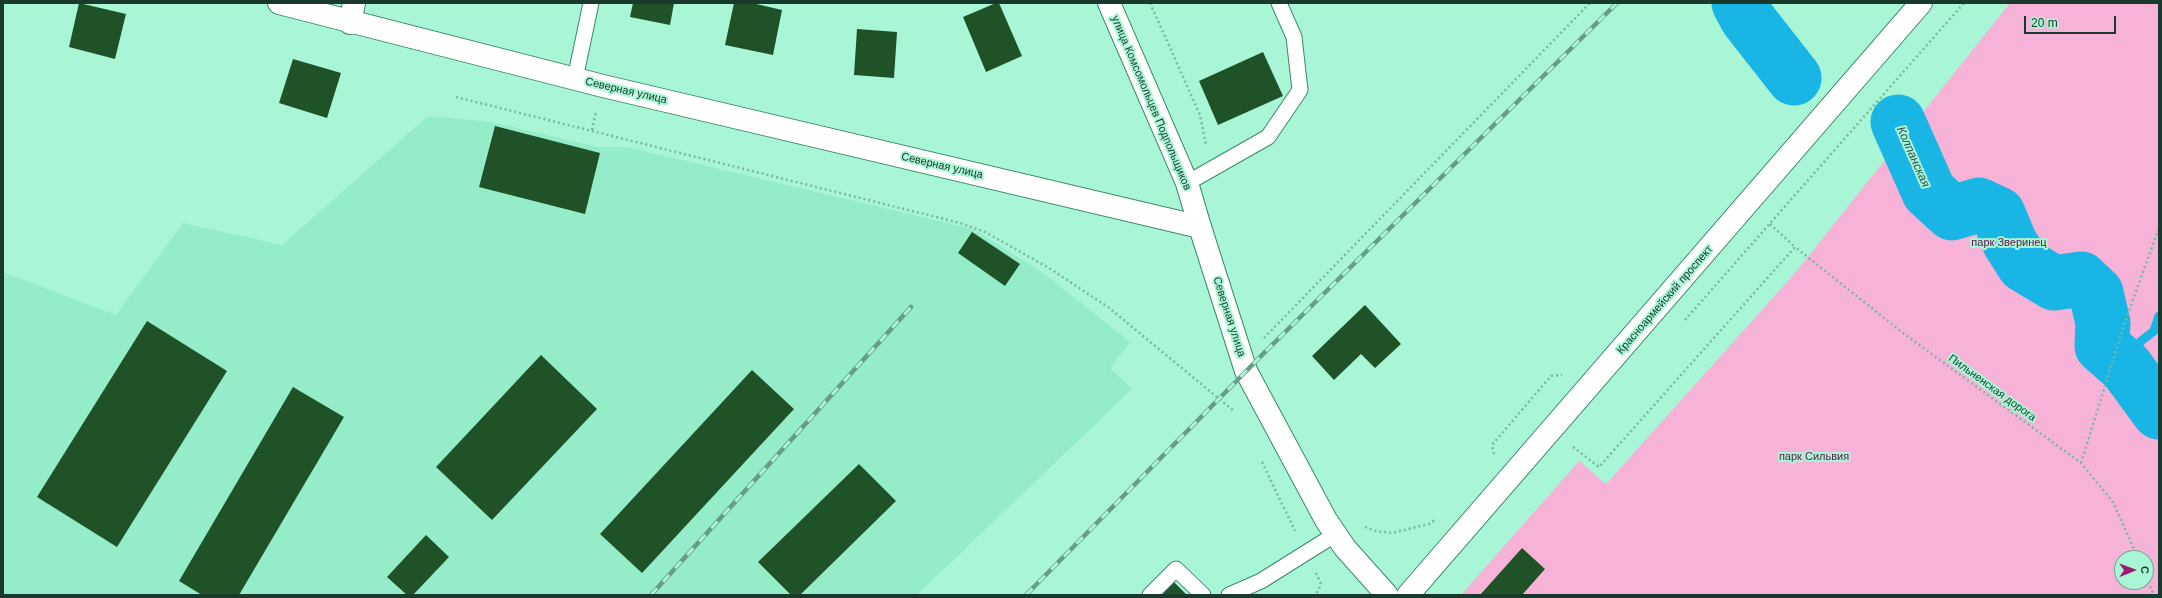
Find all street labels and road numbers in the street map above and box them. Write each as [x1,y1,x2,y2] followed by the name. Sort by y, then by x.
[1108,14,1194,192] street label: улица Комсомольцев Подпольщиков
[584,75,668,107] street label: Северная улица
[900,150,984,182] street label: Северная улица
[1614,243,1716,357] street label: Красноармейский проспект
[1210,275,1248,359] street label: Северная улица
[1946,352,2038,424] street label: Пильненская дорога

